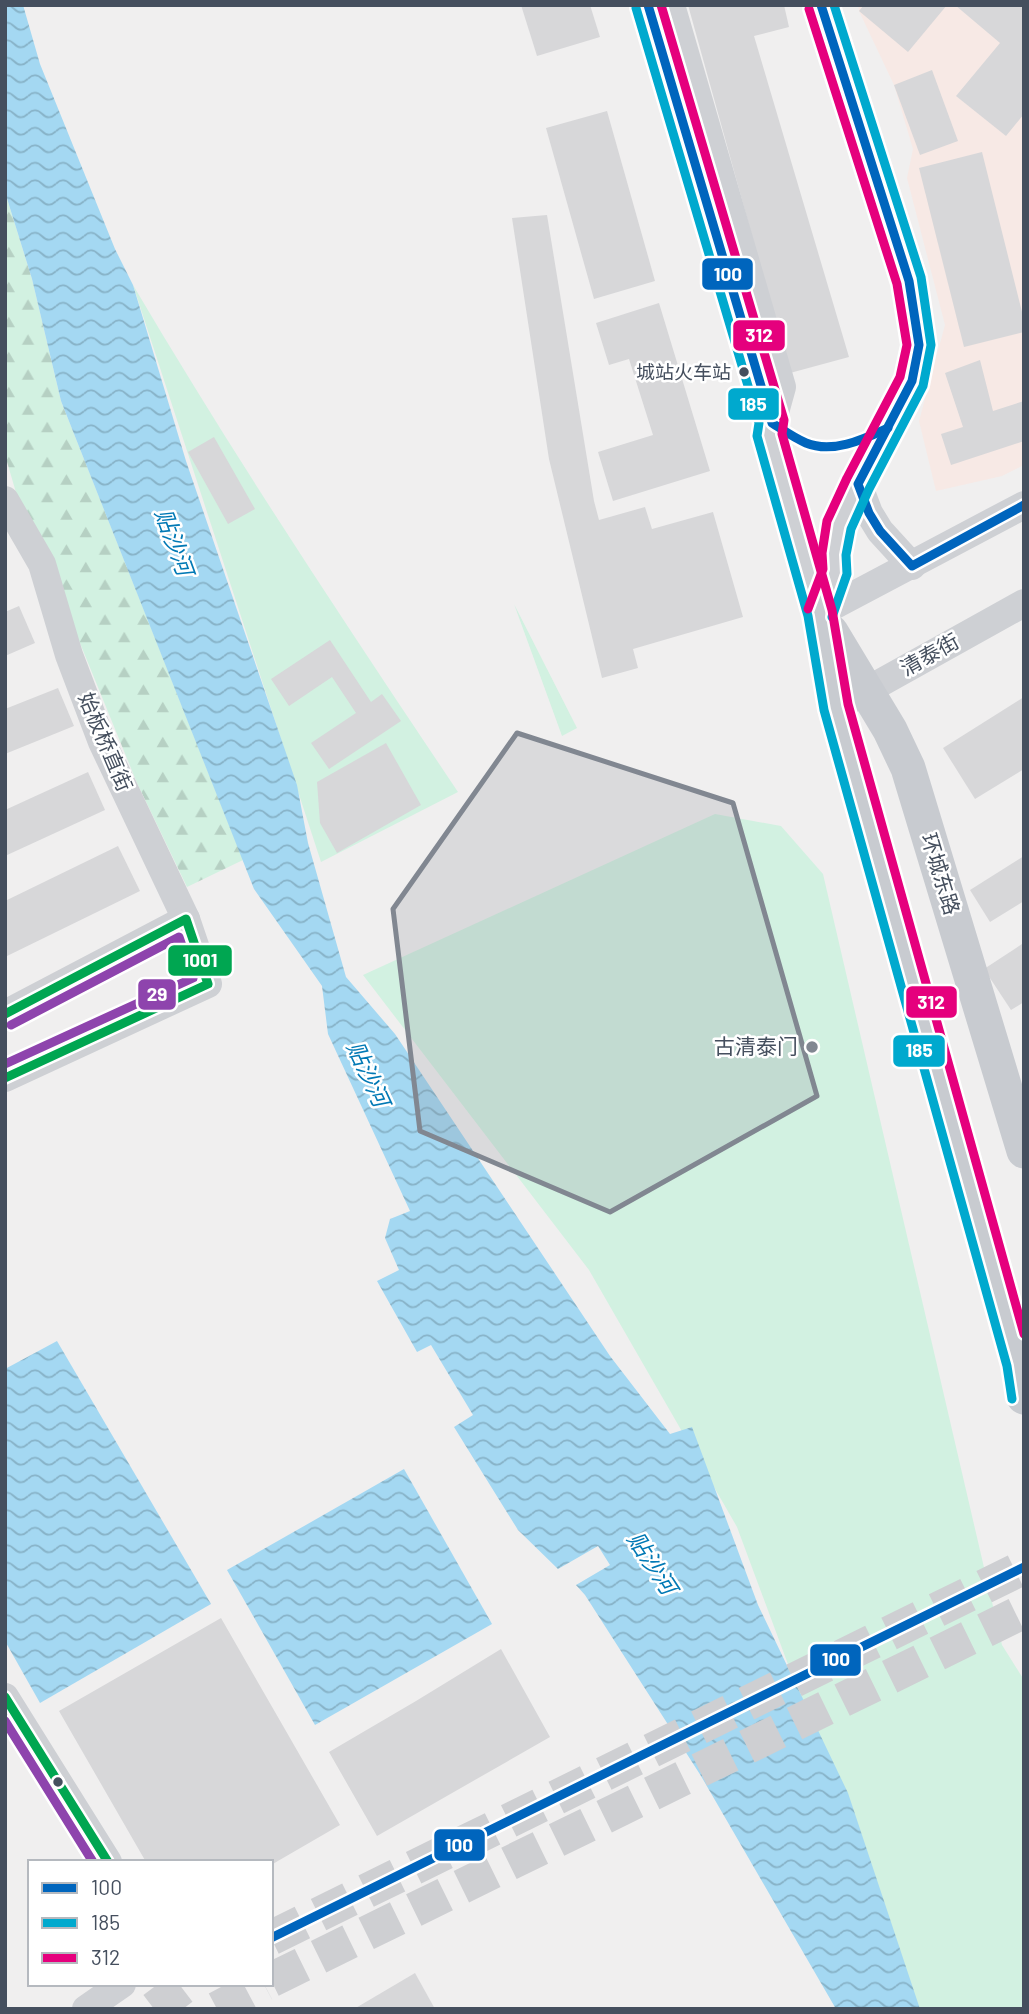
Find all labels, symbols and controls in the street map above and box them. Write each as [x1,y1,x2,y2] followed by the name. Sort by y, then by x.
[701,257,754,291] line badge: 100
[714,262,742,285] text: 100
[732,319,786,352] line badge: 312
[745,323,773,346] text: 312
[636,360,731,383] place label: 城站火车站
[737,365,751,379] marker: 城站火车站
[727,387,780,421] line badge: 185
[739,392,767,415] text: 185
[150,504,201,583] water label: 贴沙河
[896,627,963,680] street label: 清泰街
[74,688,138,795] street label: 始板桥直街
[917,830,966,917] street label: 环城东路
[167,944,233,977] line badge: 1001
[183,948,217,971] text: 1001
[137,978,177,1011] line badge: 29
[147,982,167,1005] text: 29
[905,985,958,1019] line badge: 312
[917,990,945,1013] text: 312
[714,1033,798,1058] place label: 古清泰门
[892,1034,946,1068] line badge: 185
[342,1036,398,1114] water label: 贴沙河
[905,1038,933,1061] text: 185
[804,1039,820,1055] marker: 古清泰门
[622,1526,686,1602] water label: 贴沙河
[809,1643,862,1677] line badge: 100
[822,1647,850,1670] text: 100
[51,1775,65,1789] unlabelled marker
[433,1828,486,1862] line badge: 100
[445,1833,473,1856] text: 100
[28,1860,273,1986] legend
[91,1874,122,1899] text: 100
[91,1909,120,1934] text: 185
[91,1944,120,1969] text: 312

